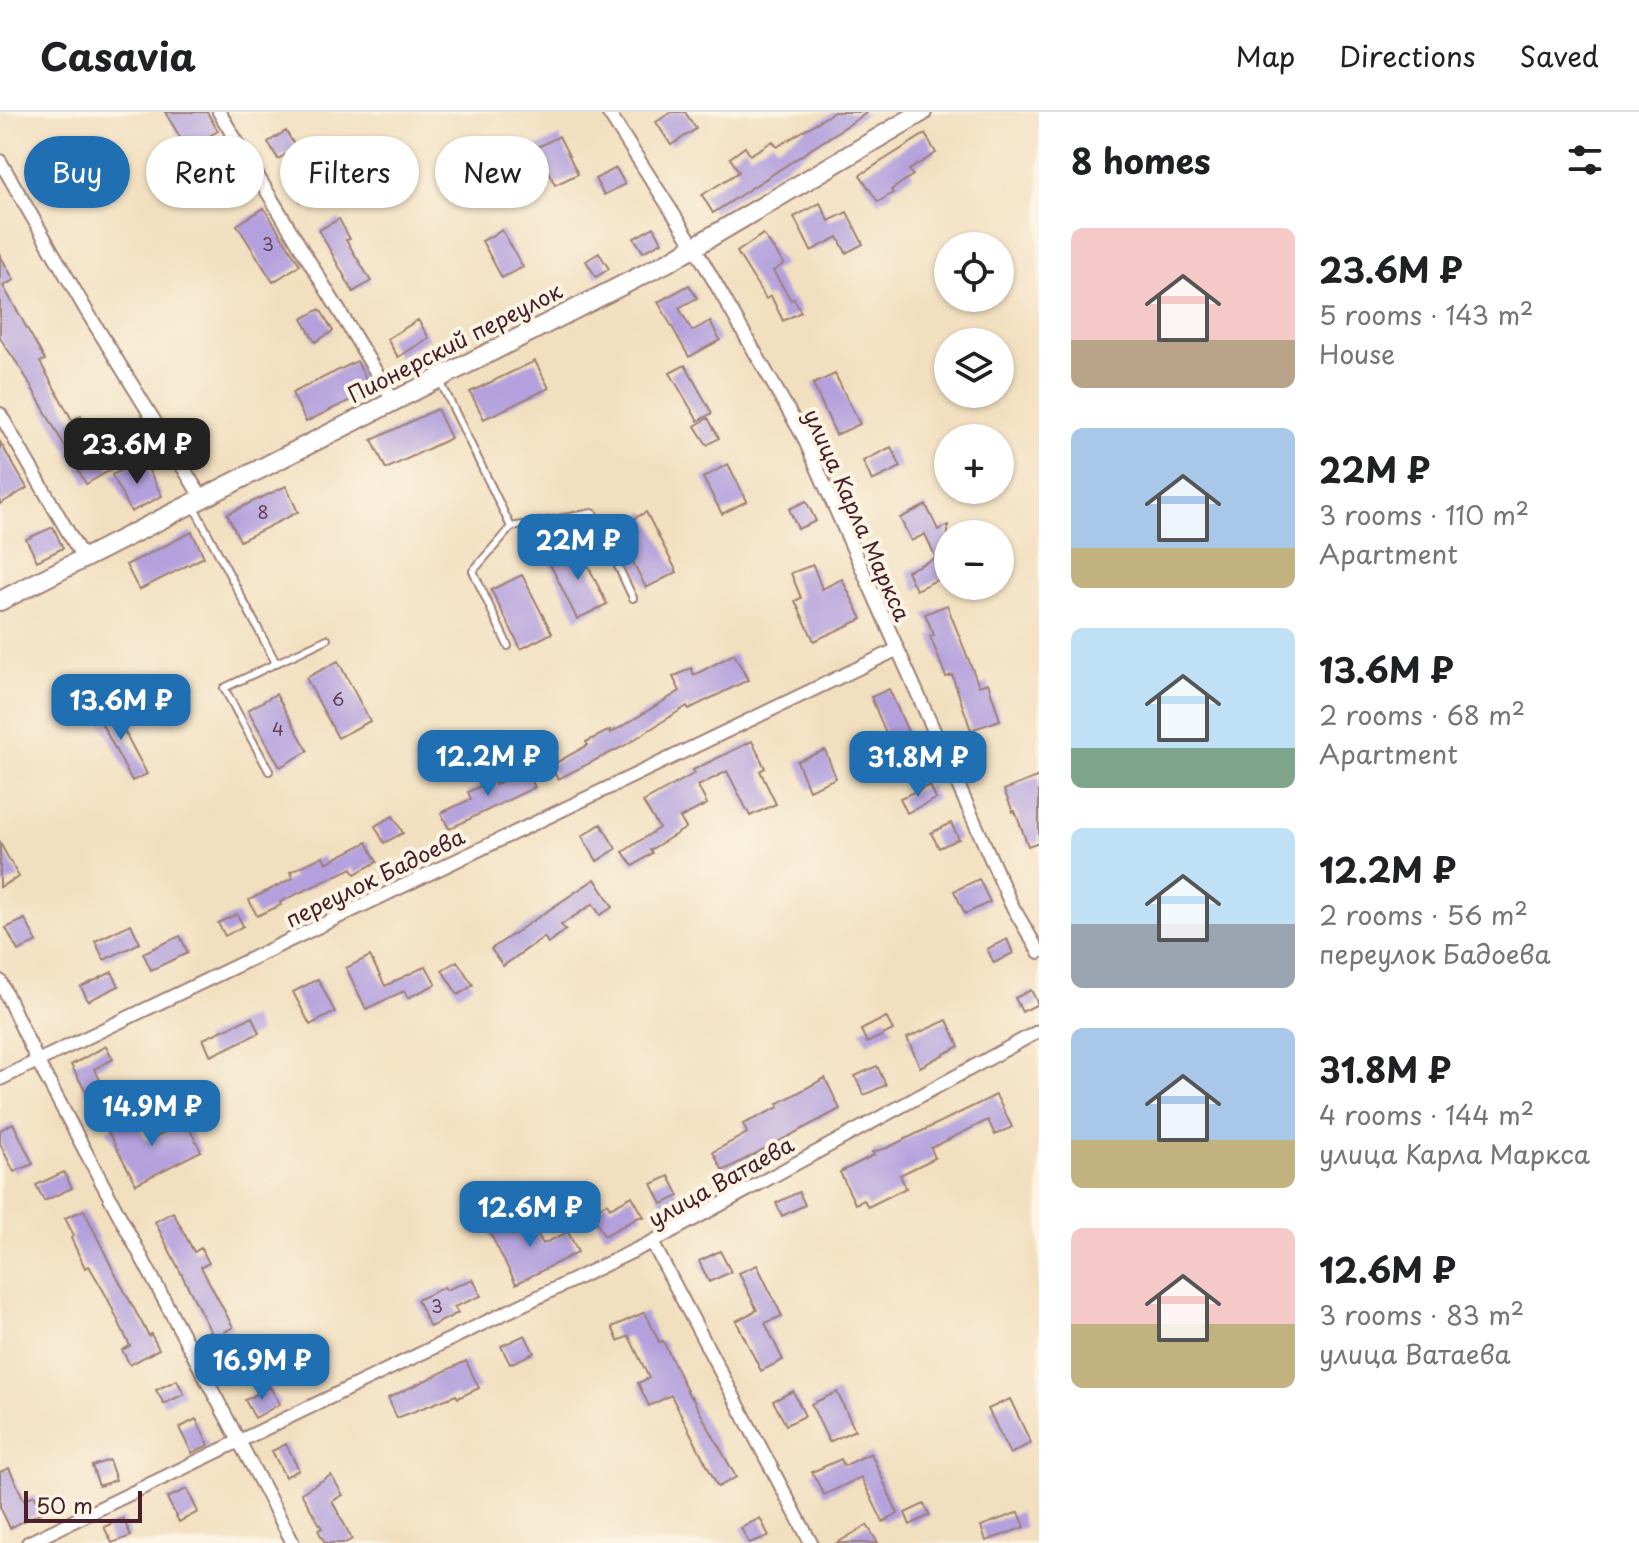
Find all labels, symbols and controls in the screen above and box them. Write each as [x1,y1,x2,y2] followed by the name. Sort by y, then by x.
[40,27,196,84] text: Casavia
[1236,34,1295,77] text: Map
[1339,34,1476,77] text: Directions
[1520,34,1599,77] text: Saved
[1071,134,1211,186] text: 8 homes
[24,136,130,208] chip: Buy
[146,136,264,208] chip: Rent
[280,136,419,208] chip: Filters
[435,136,549,208] chip: New
[1563,138,1607,182] icon: filters
[262,230,274,257] house number: 3
[934,232,1014,600] map controls
[934,232,1014,312] button: locate
[1319,243,1463,295] text: 23.6M ₽
[1135,260,1231,356] icon: home
[341,273,568,410] street label: Пионерский переулок
[1319,295,1534,334] text: 5 rooms · 143 m²
[934,328,1014,408] button: layers
[1319,334,1395,373] text: House
[797,403,920,626] street label: улица Карла Маркса
[63,418,211,486] pin: 23.6M ₽
[82,424,192,463] text: 23.6M ₽
[934,424,1014,504] button: +
[1319,443,1430,495] text: 22M ₽
[1135,460,1231,556] icon: home
[1319,495,1529,534] text: 3 rooms · 110 m²
[257,498,269,525] house number: 8
[522,514,634,582] pin: 22M ₽
[535,520,621,559] text: 22M ₽
[934,520,1014,600] button: −
[1319,534,1458,573] text: Apartment
[1319,643,1454,695] text: 13.6M ₽
[1135,660,1231,756] icon: home
[47,674,195,742] pin: 13.6M ₽
[69,680,173,719] text: 13.6M ₽
[332,685,344,712] house number: 6
[1319,695,1525,734] text: 2 rooms · 68 m²
[272,715,284,742] house number: 4
[414,730,562,798] pin: 12.2M ₽
[844,731,992,799] pin: 31.8M ₽
[1319,734,1458,773] text: Apartment
[436,736,540,775] text: 12.2M ₽
[867,737,969,776] text: 31.8M ₽
[279,819,470,934] street label: переулок Бадоева
[1319,843,1456,895] text: 12.2M ₽
[1135,860,1231,956] icon: home
[1319,895,1528,934] text: 2 rooms · 56 m²
[1319,934,1551,973] text: переулок Бадоева
[1319,1043,1451,1095] text: 31.8M ₽
[1135,1060,1231,1156] icon: home
[78,1080,226,1148] pin: 14.9M ₽
[102,1086,202,1125] text: 14.9M ₽
[1319,1095,1534,1134] text: 4 rooms · 144 m²
[641,1127,800,1234] street label: улица Ватаева
[1319,1134,1590,1173] text: улица Карла Маркса
[456,1181,604,1249] pin: 12.6M ₽
[478,1187,582,1226] text: 12.6M ₽
[1319,1243,1456,1295] text: 12.6M ₽
[1135,1260,1231,1356] icon: home
[431,1292,443,1319] house number: 3
[1319,1295,1524,1334] text: 3 rooms · 83 m²
[188,1334,336,1402] pin: 16.9M ₽
[1319,1334,1511,1373] text: улица Ватаева
[212,1340,312,1379] text: 16.9M ₽
[24,1487,142,1523] scale bar
[36,1488,93,1521] text: 50 m

